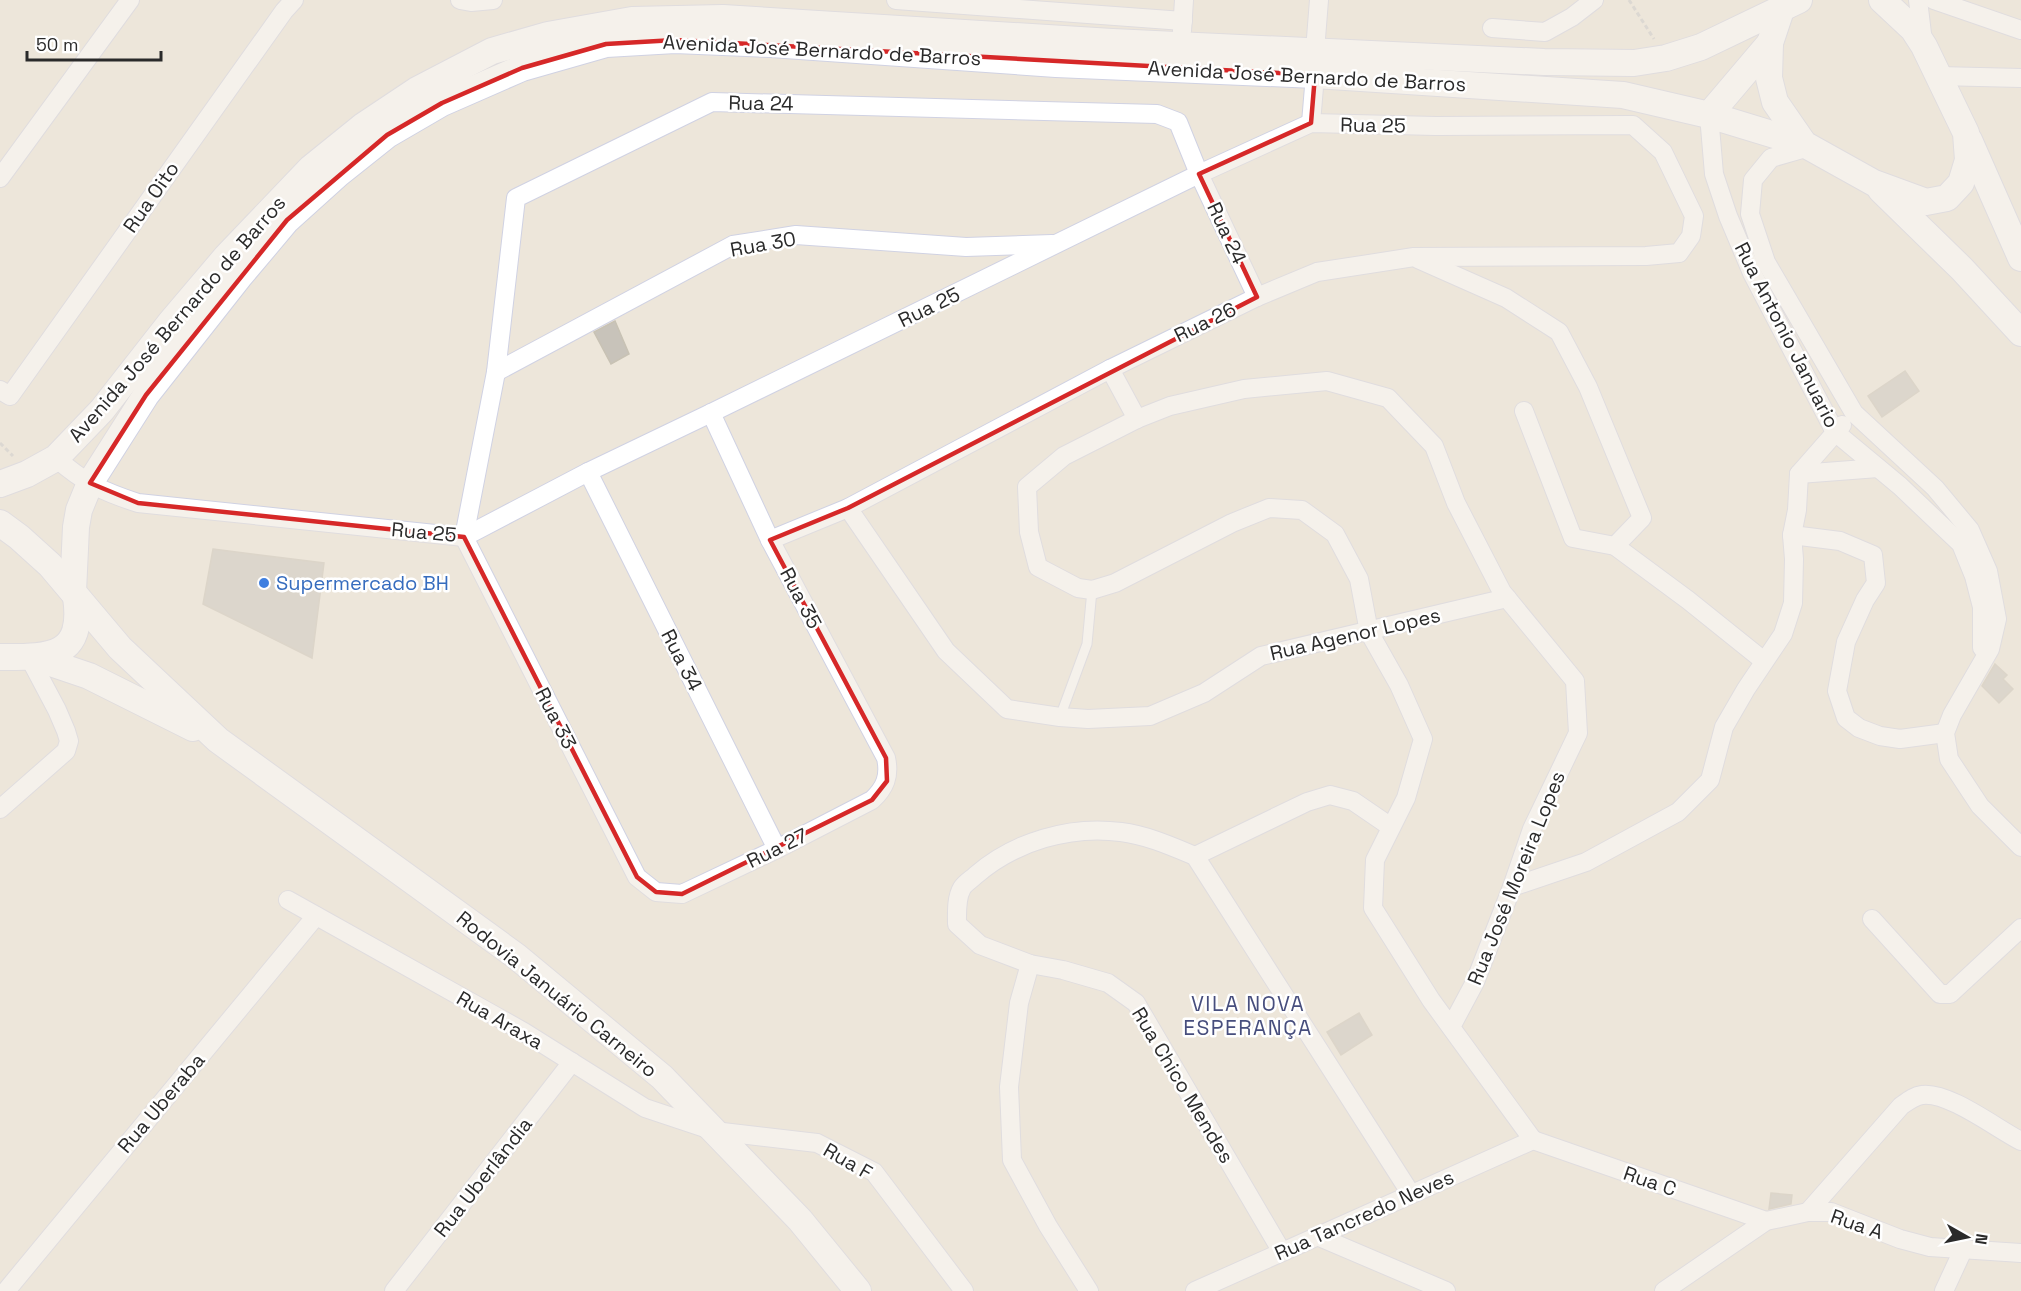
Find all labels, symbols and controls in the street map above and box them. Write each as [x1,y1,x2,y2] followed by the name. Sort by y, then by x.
[27,24,160,62] scale bar
[662,29,982,71] street label: Avenida José Bernardo de Barros
[36,33,78,56] text: 50 m
[1147,55,1467,97] street label: Avenida José Bernardo de Barros
[728,89,794,117] street label: Rua 24
[1340,111,1406,139] street label: Rua 25
[117,156,185,238] street label: Rua Oito
[63,190,291,448] street label: Avenida José Bernardo de Barros
[1201,198,1253,268] street label: Rua 24
[728,225,798,263] street label: Rua 30
[1729,238,1845,432] street label: Rua Antonio Januario
[894,281,964,333] street label: Rua 25
[1170,296,1240,348] street label: Rua 26
[390,516,458,548] street label: Rua 25
[774,563,828,633] street label: Rua 35
[276,570,449,596] place label: Supermercado BH
[257,576,271,590] marker: Supermercado BH
[1267,602,1443,666] street label: Rua Agenor Lopes
[655,625,709,695] street label: Rua 34
[530,683,582,753] street label: Rua 33
[1461,767,1571,989] street label: Rua José Moreira Lopes
[742,822,812,874] street label: Rua 27
[451,905,663,1083] street label: Rodovia Januário Carneiro
[452,985,548,1055] street label: Rua Araxa
[1183,990,1313,1041] district label: VILA NOVA ESPERANÇA
[1126,1002,1240,1168] street label: Rua Chico Mendes
[112,1048,210,1158] street label: Rua Uberaba
[428,1112,538,1242] street label: Rua Uberlândia
[819,1137,877,1185] street label: Rua F
[1620,1160,1680,1202] street label: Rua C
[1270,1164,1458,1266] street label: Rua Tancredo Neves
[1827,1203,1887,1245] street label: Rua A
[1937,1207,1997,1267] north arrow
[1970,1232,1993,1246] text: N

